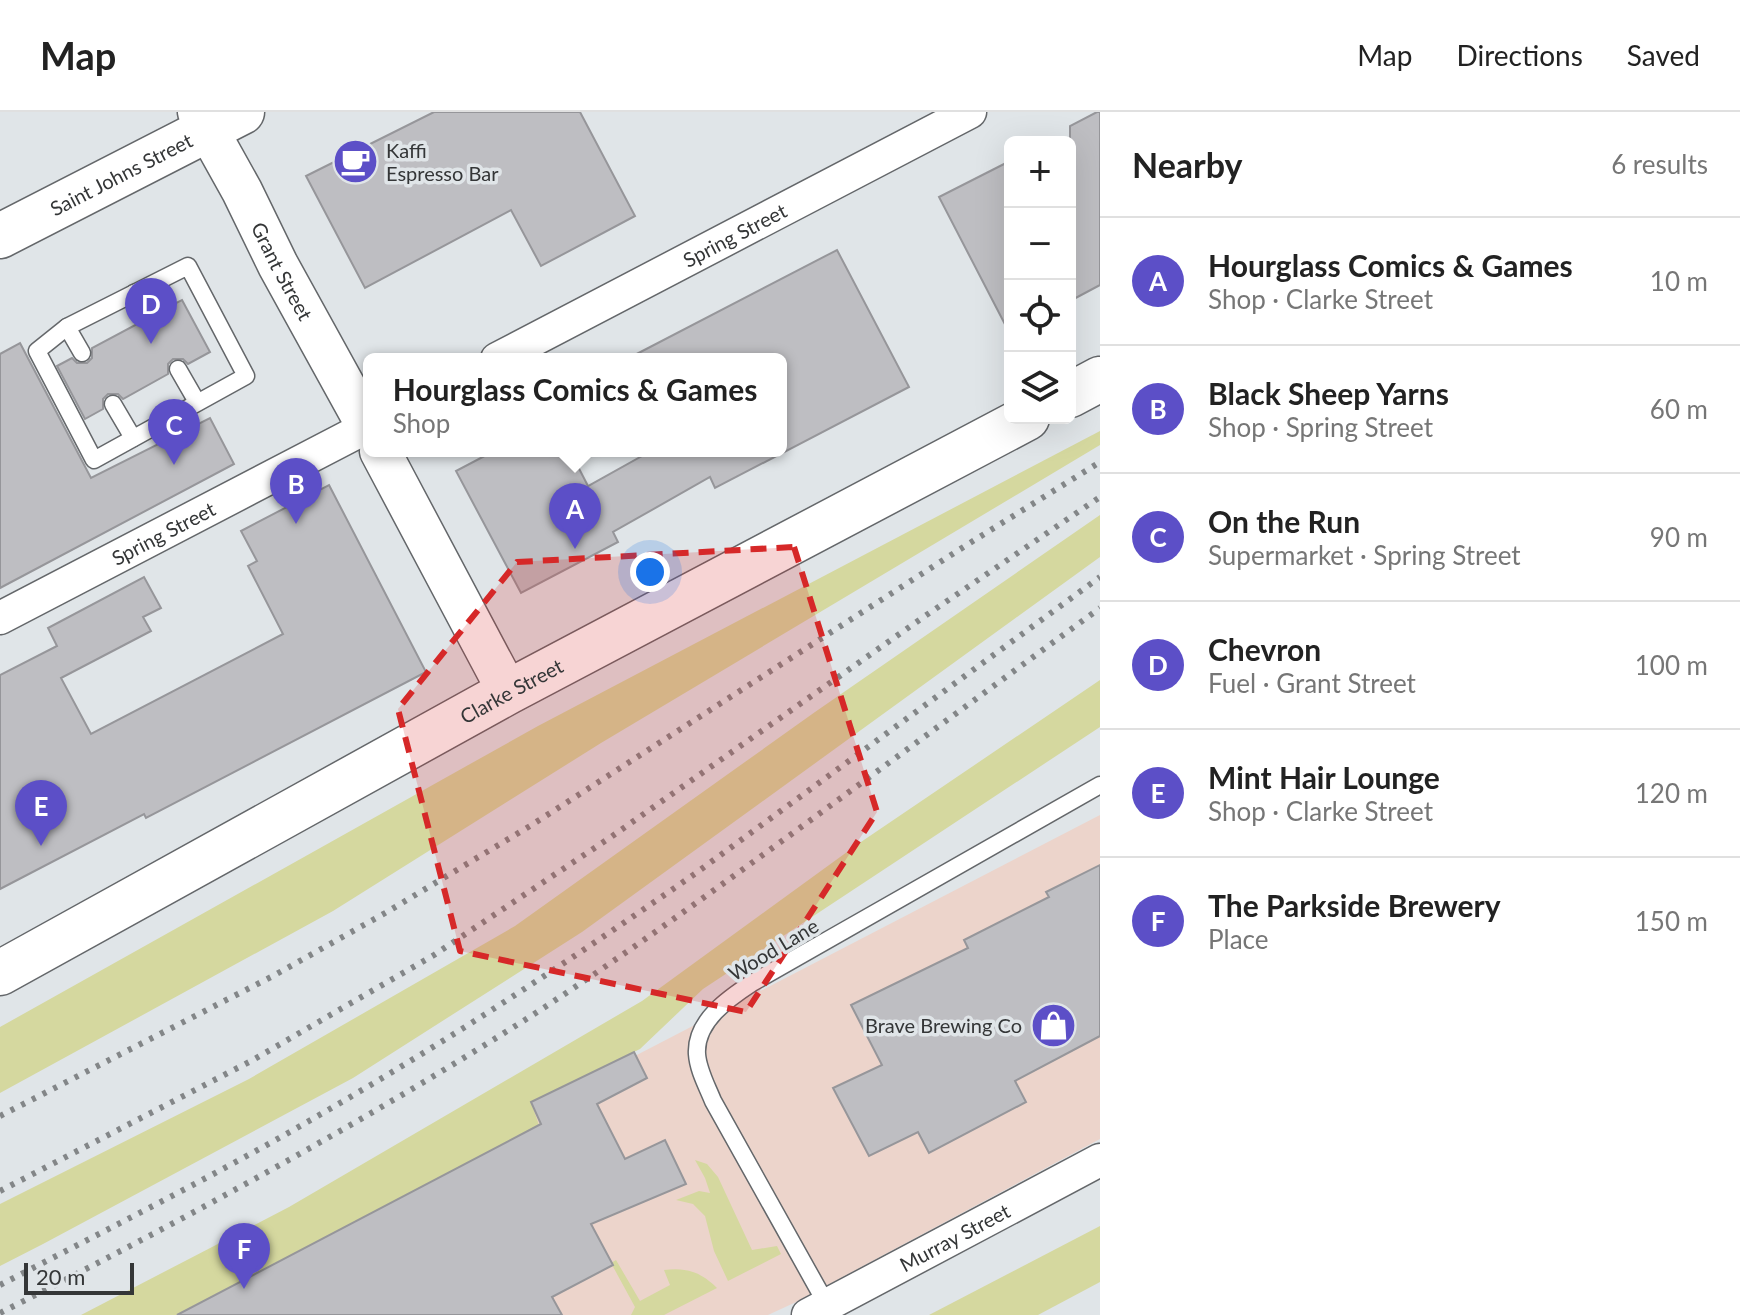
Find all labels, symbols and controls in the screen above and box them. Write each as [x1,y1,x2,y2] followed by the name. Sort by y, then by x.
[40,32,116,78] text: Map
[1357,38,1412,72] text: Map
[1456,38,1583,72] text: Directions
[1627,38,1700,72] text: Saved
[46,128,196,220] street label: Saint Johns Street
[1004,136,1076,424] map controls
[1004,136,1076,208] button: +
[331,137,379,185] cafe icon: Kaffi Espresso Bar
[386,138,499,185] place label: Kaffi Espresso Bar
[1132,144,1243,185] text: Nearby
[1611,148,1708,180] text: 6 results
[679,198,790,272] street label: Spring Street
[1004,208,1076,280] button: −
[247,218,318,324] street label: Grant Street
[1208,247,1573,283] text: Hourglass Comics & Games
[1149,265,1167,297] text: A
[1650,265,1708,297] text: 10 m
[125,278,177,344] pin: D
[1004,280,1076,352] button: locate
[1208,283,1433,315] text: Shop · Clarke Street
[1004,352,1076,424] button: layers
[363,353,787,457] popup
[393,371,757,407] text: Hourglass Comics & Games
[1208,375,1449,411] text: Black Sheep Yarns
[1149,393,1167,425] text: B
[1650,393,1708,425] text: 60 m
[148,399,200,465] pin: C
[393,407,450,439] text: Shop
[1208,411,1433,443] text: Shop · Spring Street
[270,458,322,524] pin: B
[549,483,601,549] pin: A
[107,496,219,570] street label: Spring Street
[1208,503,1360,539] text: On the Run
[1149,521,1167,553] text: C
[1650,521,1708,553] text: 90 m
[1208,539,1521,571] text: Supermarket · Spring Street
[630,552,670,592] your location
[1208,631,1321,667] text: Chevron
[1148,649,1168,681] text: D
[1635,649,1708,681] text: 100 m
[456,653,567,728] street label: Clarke Street
[1208,667,1416,699] text: Fuel · Grant Street
[1208,759,1440,795] text: Mint Hair Lounge
[1151,777,1165,809] text: E
[1635,777,1708,809] text: 120 m
[15,780,67,846] pin: E
[1208,795,1433,827] text: Shop · Clarke Street
[1208,887,1501,923] text: The Parkside Brewery
[1151,905,1165,937] text: F
[1635,905,1708,937] text: 150 m
[724,913,822,985] street label: Wood Lane
[1208,923,1269,955] text: Place
[1029,1001,1077,1049] shop icon: Brave Brewing Co
[865,1013,1022,1037] place label: Brave Brewing Co
[895,1198,1014,1276] street label: Murray Street
[218,1223,270,1289] pin: F
[24,1259,134,1295] scale bar
[36,1263,85,1290] text: 20 m

